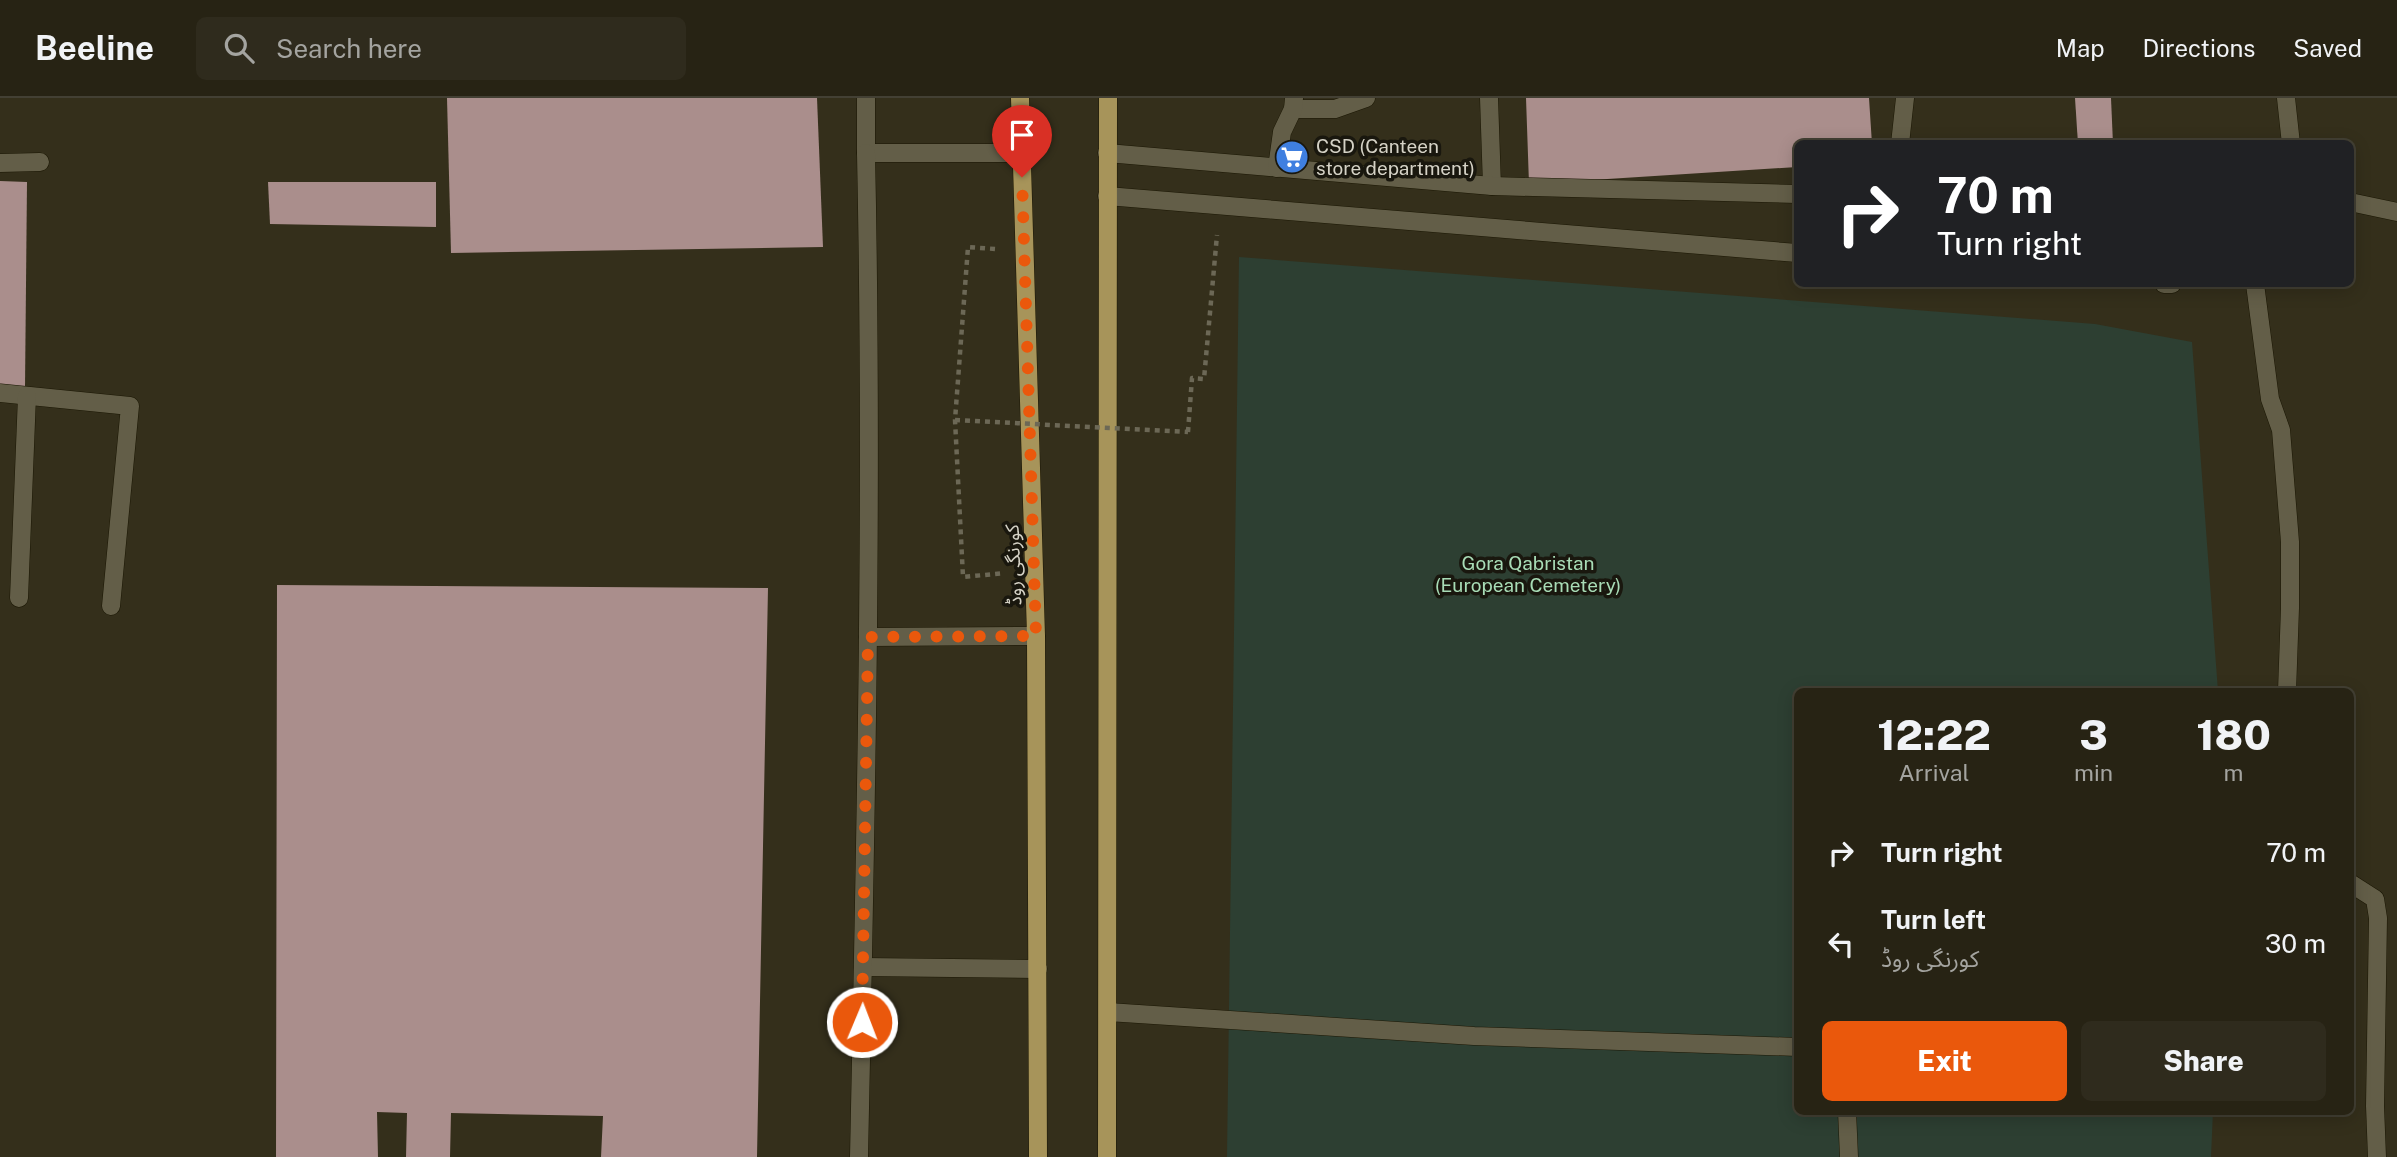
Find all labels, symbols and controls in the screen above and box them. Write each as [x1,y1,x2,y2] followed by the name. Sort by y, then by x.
[196,17,686,80] search box
[35,29,154,67] text: Beeline
[220,29,258,67] icon: search
[276,33,422,64] text: Search here
[2056,34,2105,62] text: Map
[2143,34,2255,62] text: Directions
[2293,34,2362,62] text: Saved
[992,105,1052,177] pin
[1003,116,1041,154] icon: arrive
[1316,135,1475,179] place label: CSD (Canteen store department)
[1273,138,1311,176] supermarket icon: CSD (Canteen store department)
[1937,166,2054,224] text: 70 m
[1822,168,1913,259] icon: right
[1937,225,2082,262] text: Turn right
[1001,523,1026,606] street label: کورنگی روڈ
[1435,552,1621,596] park label: Gora Qabristan (European Cemetery)
[1877,710,1991,759] text: 12:22
[2079,710,2108,759] text: 3
[2196,710,2271,759] text: 180
[1898,759,1970,786] text: Arrival
[2074,759,2113,786] text: min
[2224,759,2243,786] text: m
[1822,834,1860,872] icon: right
[1881,837,2003,868] text: Turn right
[2266,837,2326,868] text: 70 m
[1881,904,1986,935] text: Turn left
[1822,925,1860,963] icon: left
[2265,928,2326,959] text: 30 m
[1881,945,1979,972] text: کورنگی روڈ
[825,985,899,1059] position arrow
[1822,1021,2067,1101] button: Exit
[2081,1021,2326,1101] button: Share

